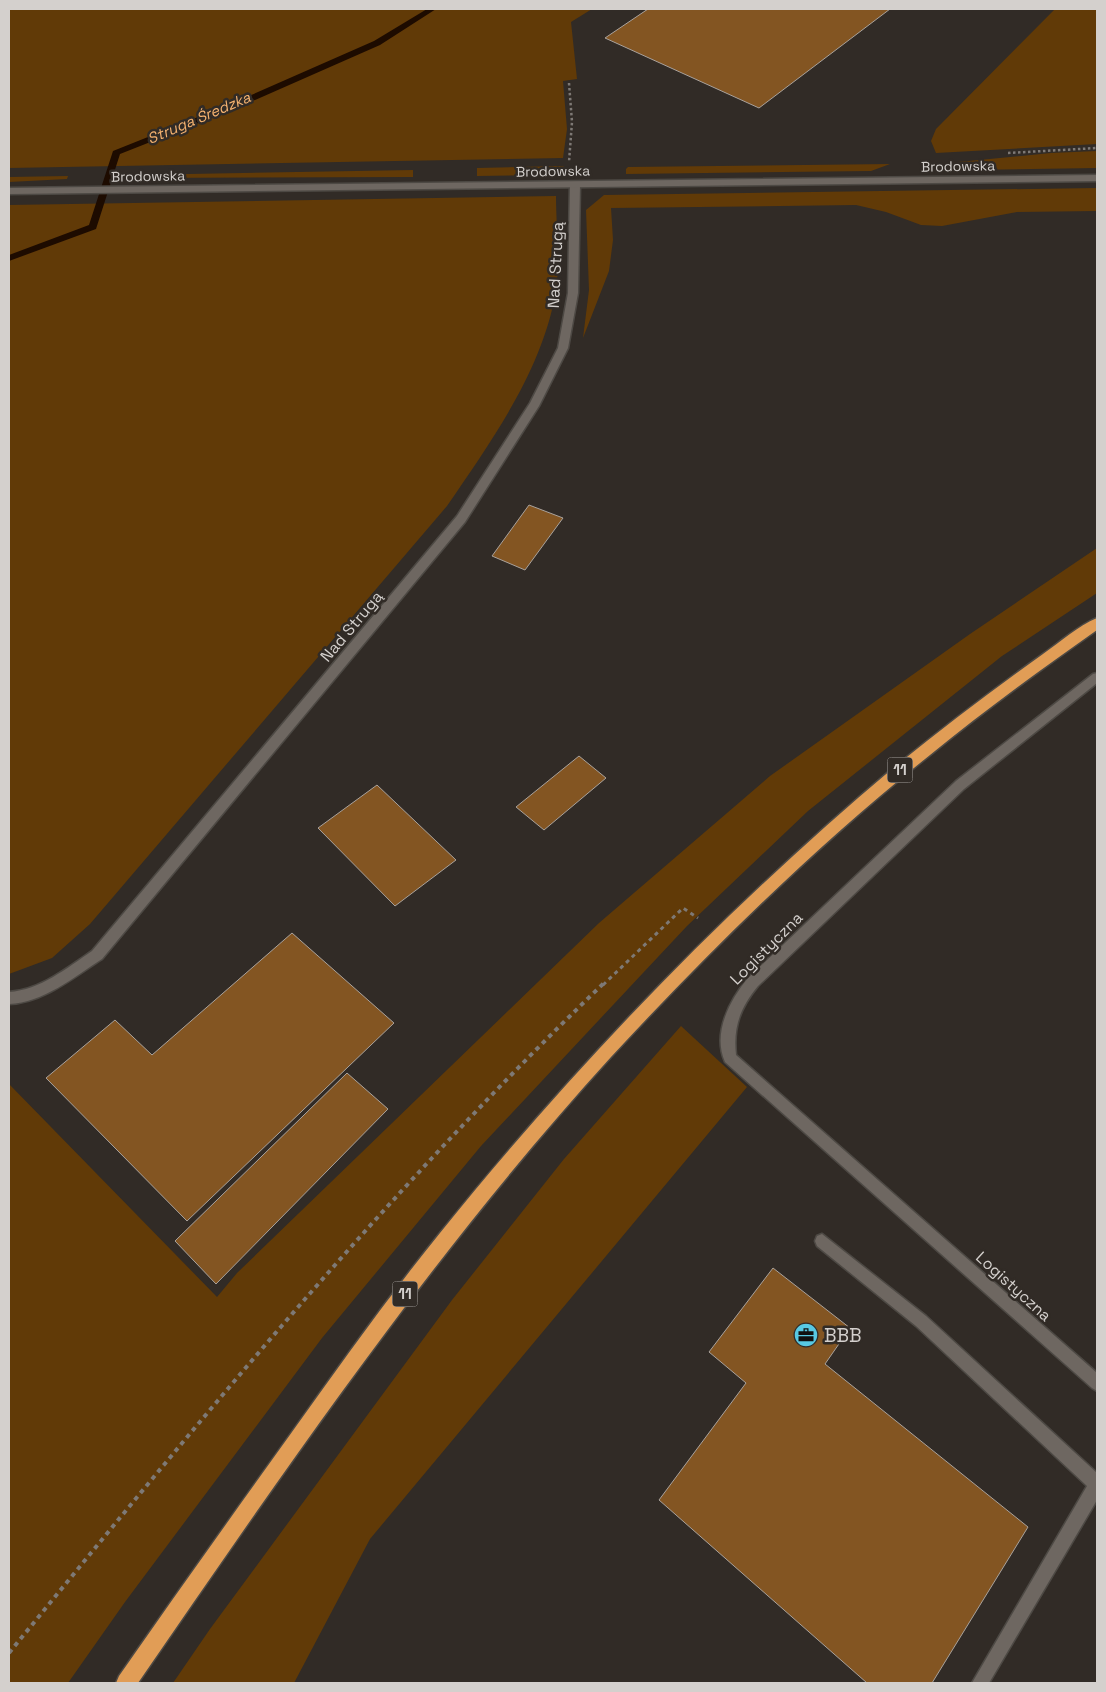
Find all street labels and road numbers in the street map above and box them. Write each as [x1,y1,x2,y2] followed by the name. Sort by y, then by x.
[921,156,995,176] street label: Brodowska
[516,161,590,181] street label: Brodowska
[111,166,185,186] street label: Brodowska
[543,221,568,309] street label: Nad Strugą
[316,586,387,666] street label: Nad Strugą
[888,758,912,782] road number: 11
[725,907,807,989] street label: Logistyczna
[971,1247,1056,1326] street label: Logistyczna
[392,1282,418,1306] road number: 11

